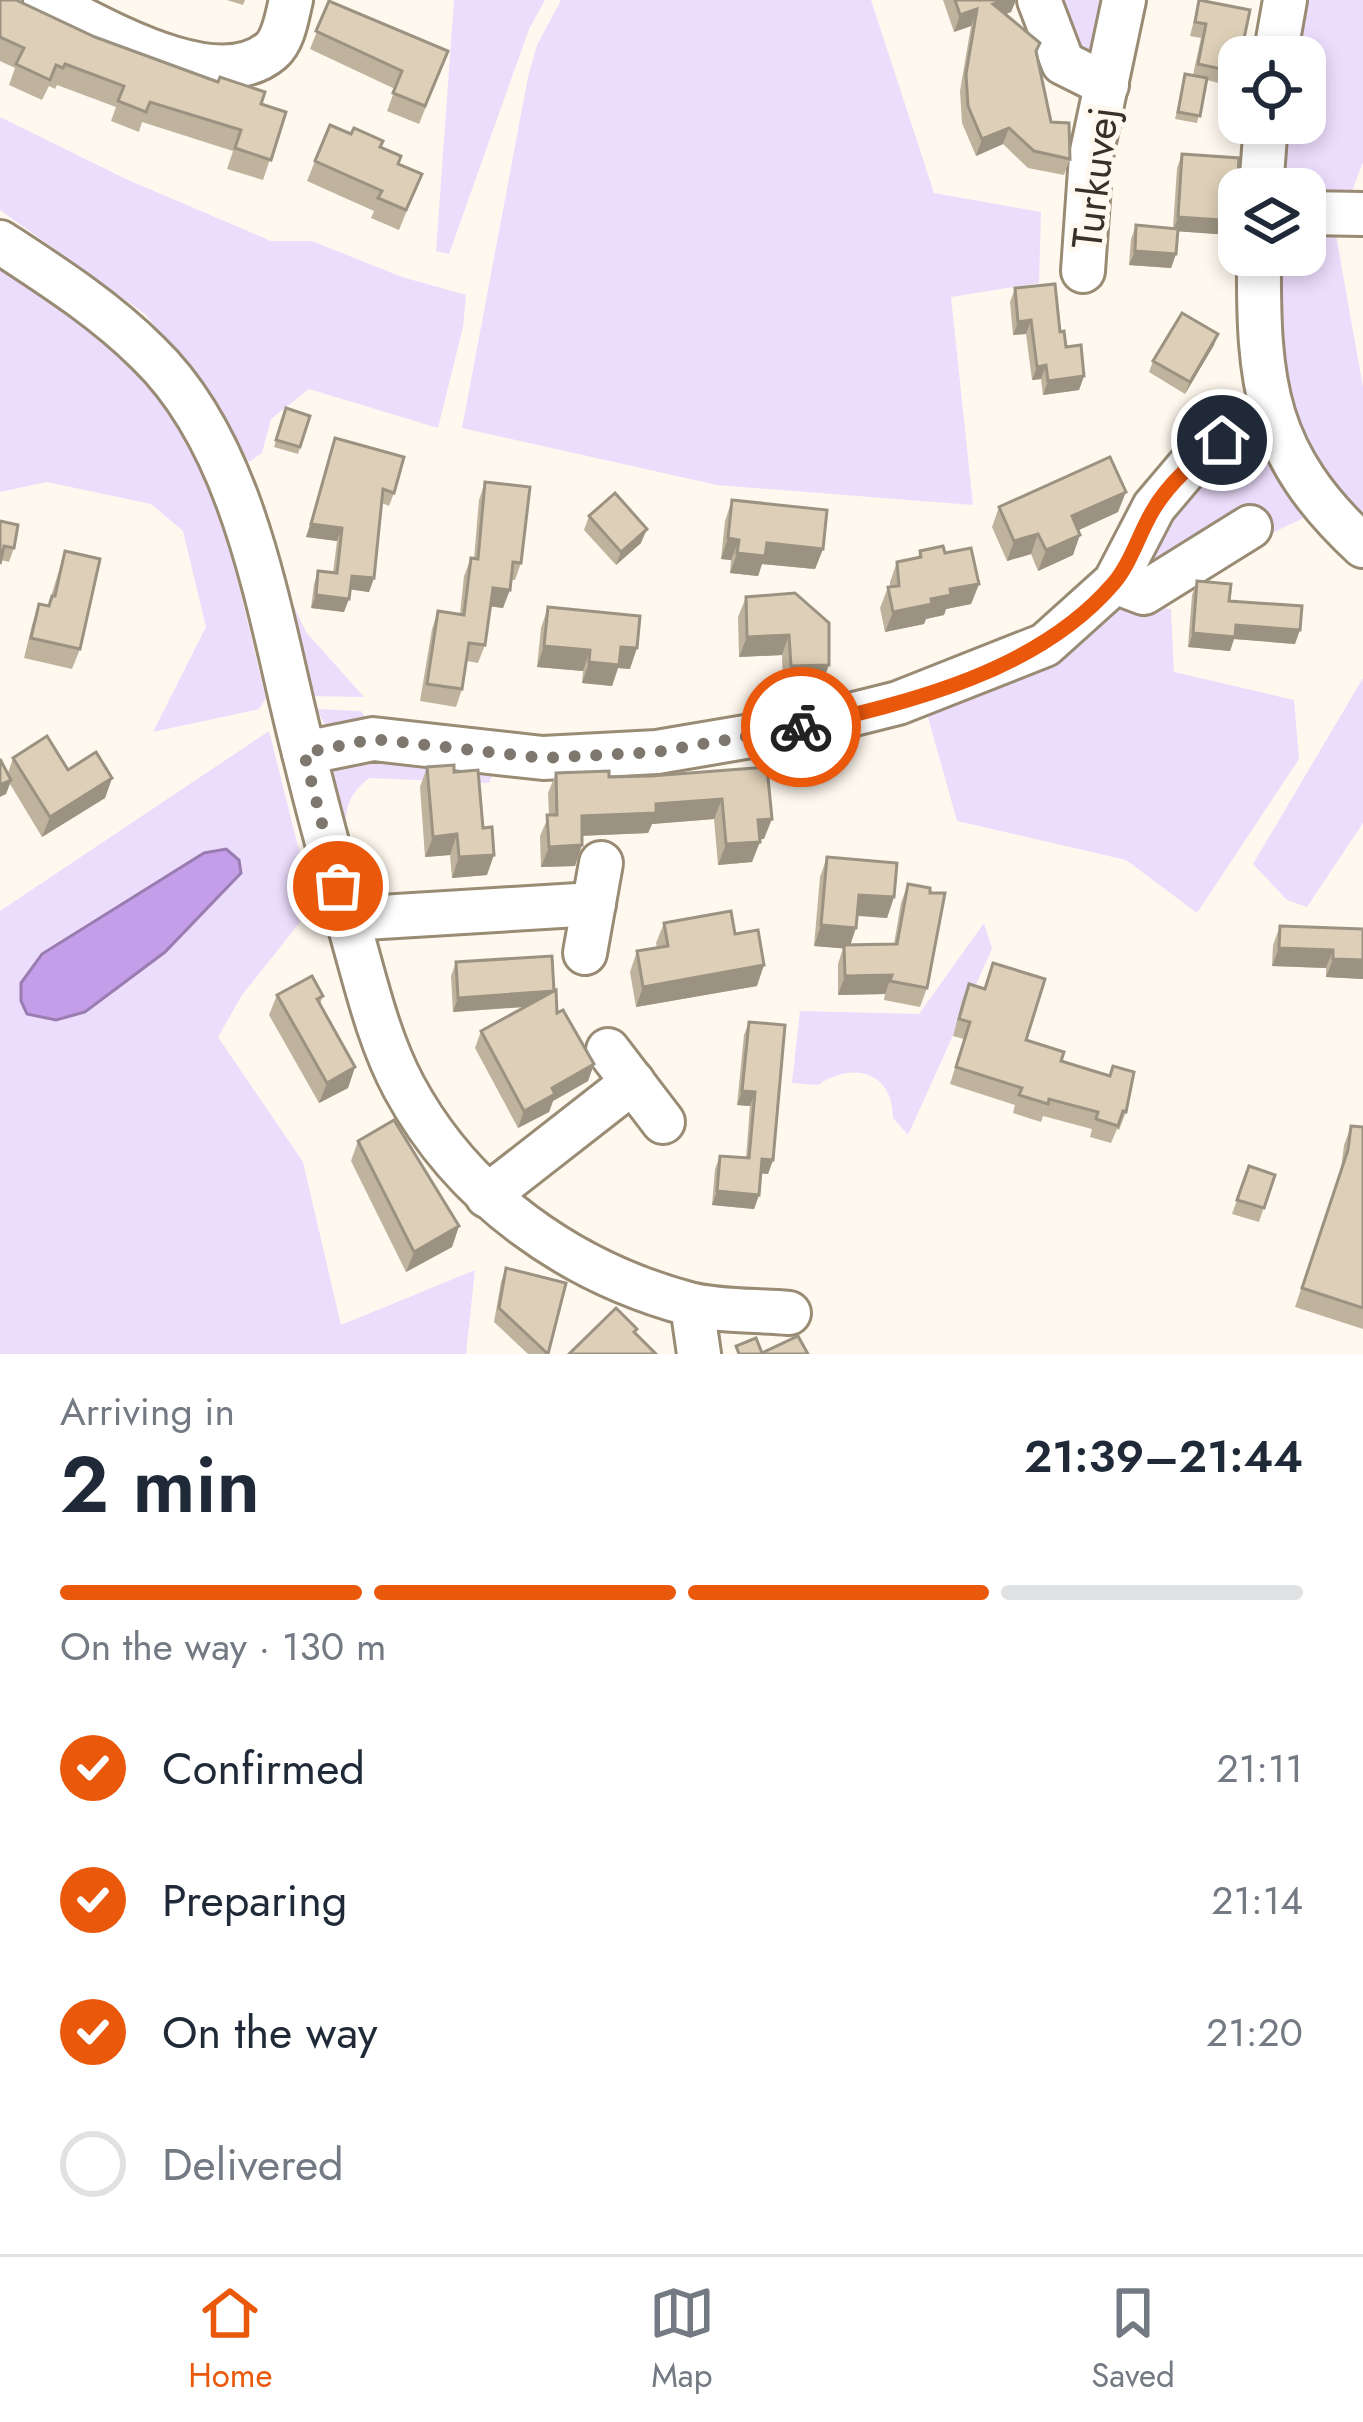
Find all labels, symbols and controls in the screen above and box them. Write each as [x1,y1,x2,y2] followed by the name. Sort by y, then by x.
[1218,36,1326,276] map controls
[1218,36,1326,144] button: locate
[1056,103,1134,253] street label: Turkuvej
[1218,168,1326,276] button: layers
[1171,389,1273,491] pin
[1189,407,1255,473] icon: home
[741,667,861,787] courier
[768,694,834,760] icon: bike
[287,835,389,937] pin
[305,853,371,919] icon: bag
[60,1383,235,1440] text: Arriving in
[1024,1424,1303,1489] text: 21:39–21:44
[60,1429,260,1541] text: 2 min
[60,1618,386,1675] text: On the way · 130 m
[60,1735,126,1801] icon: check
[162,1736,365,1801] text: Confirmed
[1216,1740,1303,1797] text: 21:11
[60,1867,126,1933] icon: check
[162,1868,347,1933] text: Preparing
[1211,1872,1303,1929] text: 21:14
[60,1999,126,2065] icon: check
[162,2000,378,2065] text: On the way
[1206,2004,1303,2061] text: 21:20
[162,2132,344,2197] text: Delivered
[188,2280,273,2399] tab: Home
[649,2280,715,2399] tab: Map
[1091,2280,1175,2399] tab: Saved

